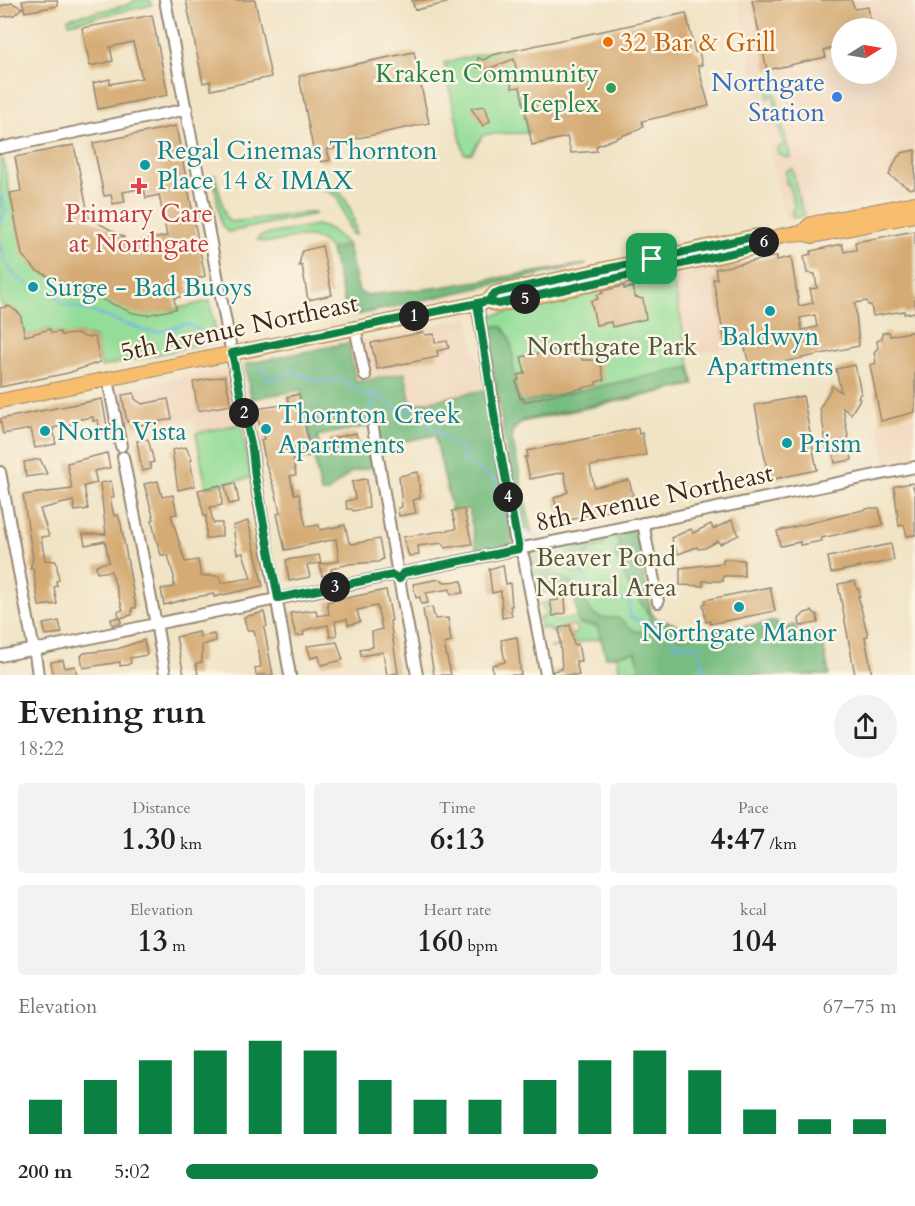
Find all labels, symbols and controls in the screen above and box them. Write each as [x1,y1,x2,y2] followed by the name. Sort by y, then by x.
[831,18,897,84] north arrow
[831,18,897,84] map controls
[620,25,776,60] place label: 32 Bar & Grill
[601,35,615,49] marker: 32 Bar & Grill
[375,56,599,121] place label: Kraken Community Iceplex
[711,65,825,130] place label: Northgate Station
[604,81,618,95] marker: Kraken Community Iceplex
[830,90,844,104] marker: Northgate Station
[157,133,438,198] place label: Regal Cinemas Thornton Place 14 & IMAX
[138,158,152,172] marker: Regal Cinemas Thornton Place 14 & IMAX
[130,177,148,195] marker: Primary Care at Northgate
[65,196,213,261] place label: Primary Care at Northgate
[749,227,779,257] pin: 6
[760,231,768,253] text: 6
[626,233,677,284] pin
[635,242,668,275] icon: arrive
[45,270,252,305] place label: Surge - Bad Buoys
[26,280,40,294] marker: Surge - Bad Buoys
[510,284,540,314] pin: 5
[117,285,361,370] street label: 5th Avenue Northeast
[521,288,529,310] text: 5
[399,301,429,331] pin: 1
[763,304,777,318] marker: Baldwyn Apartments
[410,305,418,327] text: 1
[707,319,833,384] place label: Baldwyn Apartments
[526,329,698,364] park label: Northgate Park
[278,397,461,462] place label: Thornton Creek Apartments
[229,398,259,428] pin: 2
[240,402,248,424] text: 2
[57,414,187,449] place label: North Vista
[259,422,273,436] marker: Thornton Creek Apartments
[38,424,52,438] marker: North Vista
[799,426,862,461] place label: Prism
[780,436,794,450] marker: Prism
[532,455,776,540] street label: 8th Avenue Northeast
[493,482,523,512] pin: 4
[504,486,512,508] text: 4
[535,540,677,605] park label: Beaver Pond Natural Area
[320,572,350,602] pin: 3
[331,576,339,598] text: 3
[732,600,746,614] marker: Northgate Manor
[641,615,837,650] place label: Northgate Manor
[18,690,206,735] text: Evening run
[834,695,897,758] button: share
[18,735,64,762] text: 18:22
[132,797,191,819] text: Distance
[439,797,476,819] text: Time
[738,797,769,819] text: Pace
[121,819,176,860] text: 1.30
[430,819,485,860] text: 6:13
[710,819,765,860] text: 4:47
[176,833,202,855] text: km
[765,833,797,855] text: /km
[130,899,193,921] text: Elevation
[424,899,491,921] text: Heart rate
[740,899,767,921] text: kcal
[137,921,168,962] text: 13
[417,921,463,962] text: 160
[730,921,777,962] text: 104
[168,935,186,957] text: m
[463,935,498,957] text: bpm
[18,993,97,1020] text: Elevation
[823,993,897,1020] text: 67–75 m
[18,1158,73,1185] text: 200 m
[114,1158,150,1185] text: 5:02

